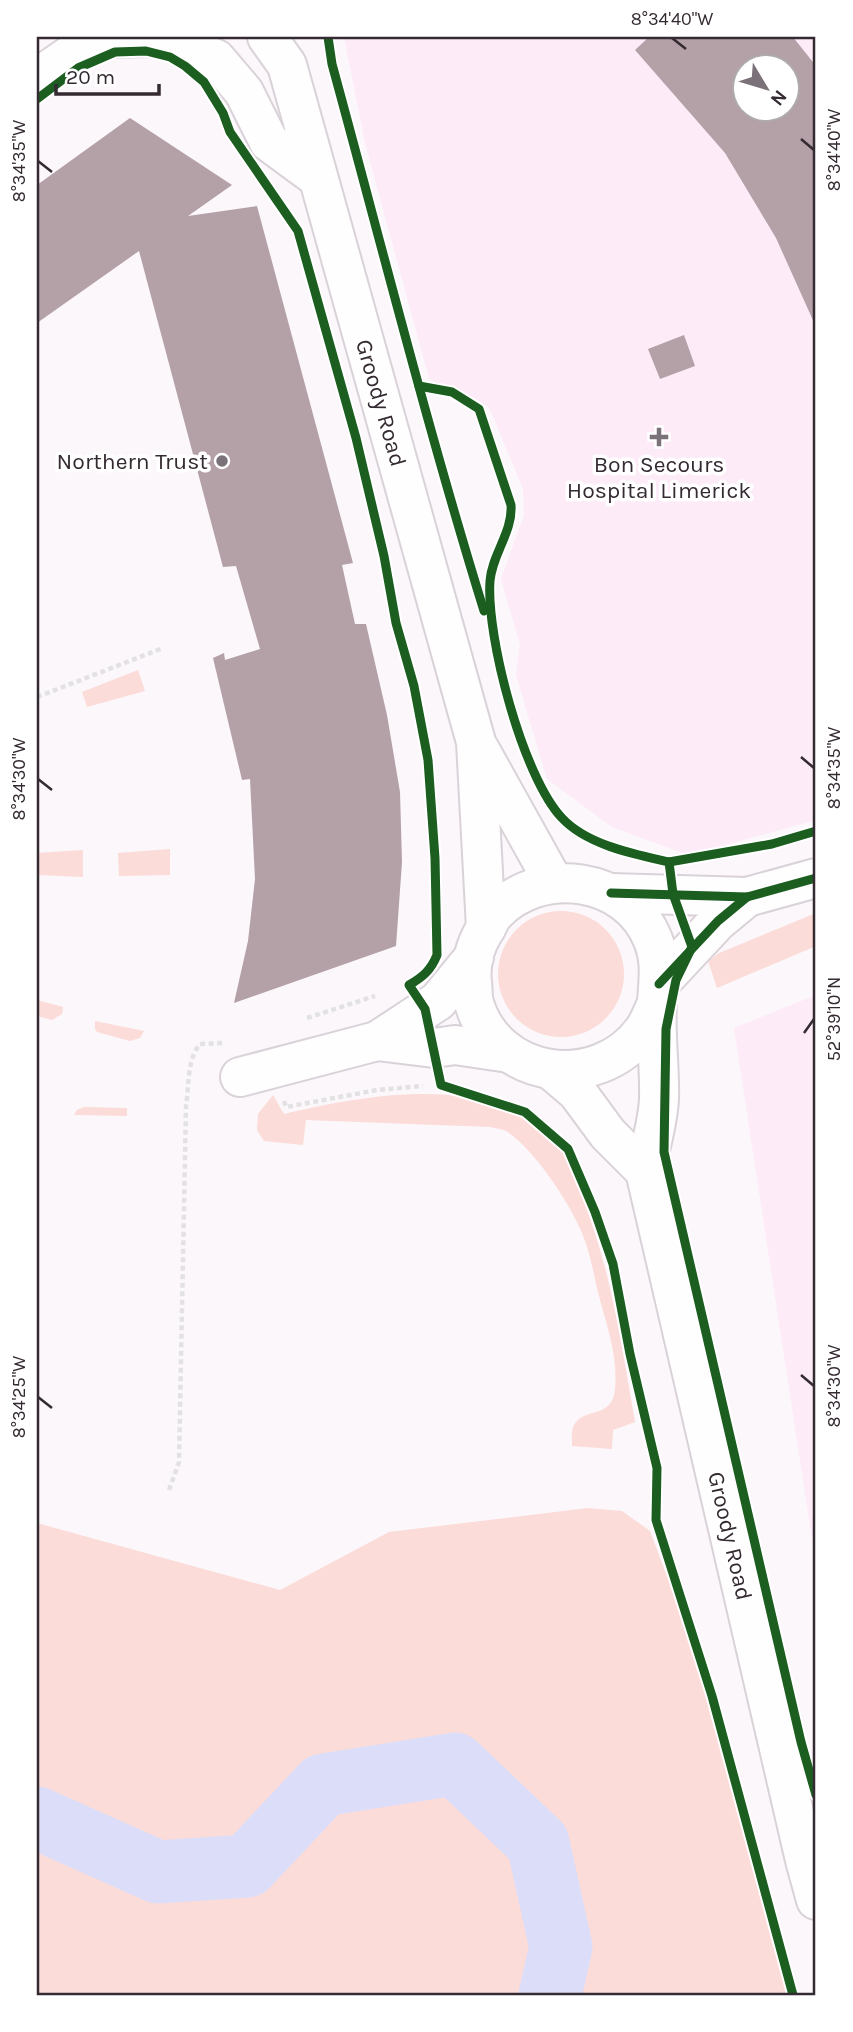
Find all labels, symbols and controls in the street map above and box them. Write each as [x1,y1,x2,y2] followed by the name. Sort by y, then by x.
[631,8,713,30] text: 8°34'40"W
[56,52,159,96] scale bar
[730,52,800,122] north arrow
[66,65,115,89] text: 20 m
[766,86,791,110] text: N
[823,109,845,191] text: 8°34'40"W
[8,120,30,202] text: 8°34'35"W
[350,336,412,470] street label: Groody Road
[649,427,669,447] marker: Bon Secours Hospital Limerick
[57,448,208,475] place label: Northern Trust
[567,451,751,504] place label: Bon Secours Hospital Limerick
[214,453,230,469] marker: Northern Trust
[823,727,845,809] text: 8°34'35"W
[8,737,30,821] text: 8°34'30"W
[823,977,845,1061] text: 52°39'10"N
[823,1344,845,1428] text: 8°34'30"W
[8,1356,30,1438] text: 8°34'25"W
[702,1469,758,1603] street label: Groody Road

